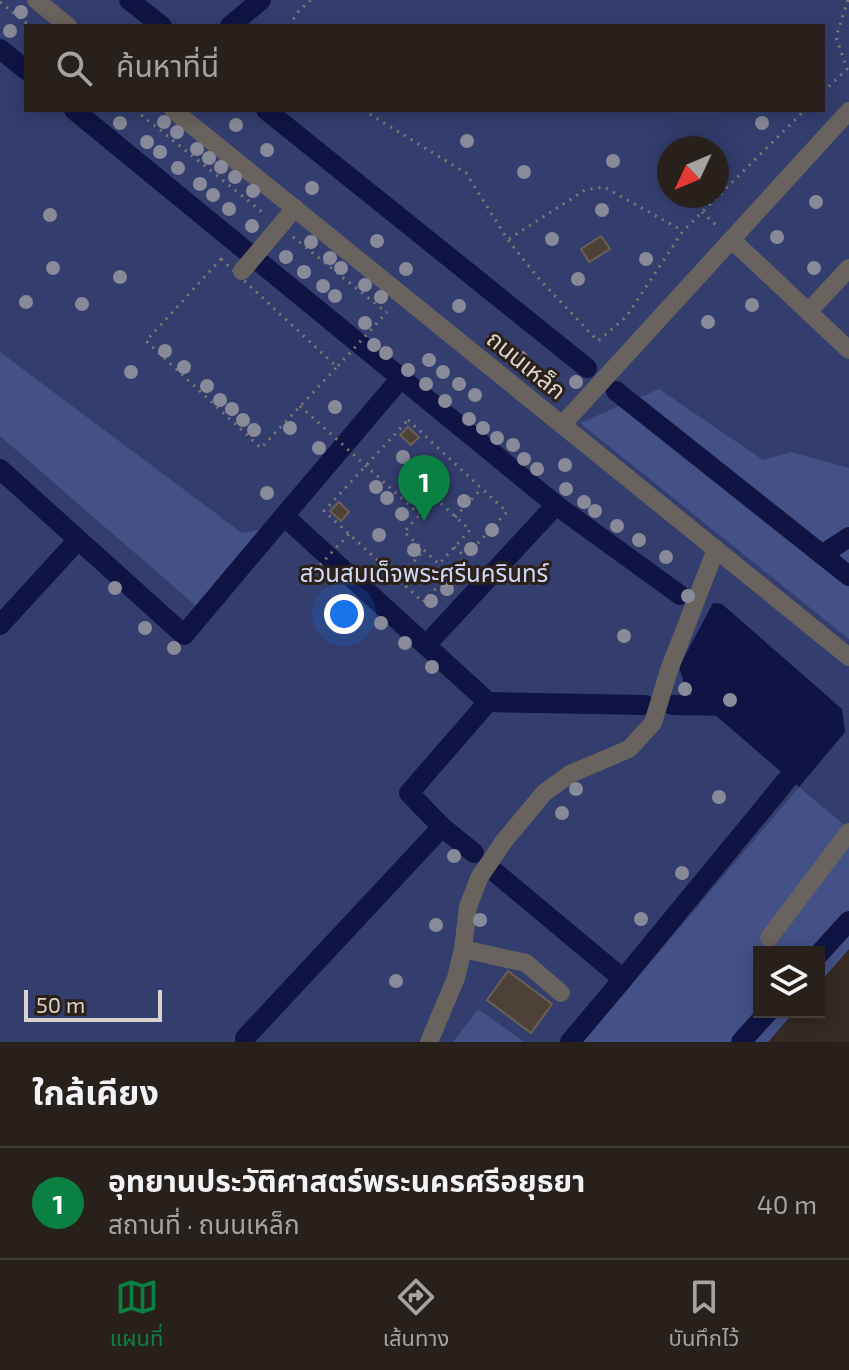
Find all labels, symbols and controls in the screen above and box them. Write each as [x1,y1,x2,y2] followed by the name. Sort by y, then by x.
[24,24,825,112] search box
[52,46,96,90] icon: search
[116,47,219,83] text: ค้นหาที่นี่
[657,136,729,208] north arrow
[482,323,572,405] street label: ถนนเหล็ก
[398,455,450,521] pin: 1
[300,558,549,587] park label: สวนสมเด็จพระศรีนครินทร์
[324,594,364,634] your location
[753,946,825,1018] map controls
[753,946,825,1018] button: layers
[24,986,162,1022] scale bar
[36,991,85,1017] text: 50 m
[32,1071,159,1112] text: ใกล้เคียง
[108,1162,585,1198] text: อุทยานประวัติศาสตร์พระนครศรีอยุธยา
[52,1188,64,1219] text: 1
[757,1188,817,1219] text: 40 m
[108,1208,300,1239] text: สถานที่ · ถนนเหล็ก
[110,1275,163,1356] tab: แผนที่
[383,1275,449,1356] tab: เส้นทาง
[669,1275,739,1356] tab: บันทึกไว้

